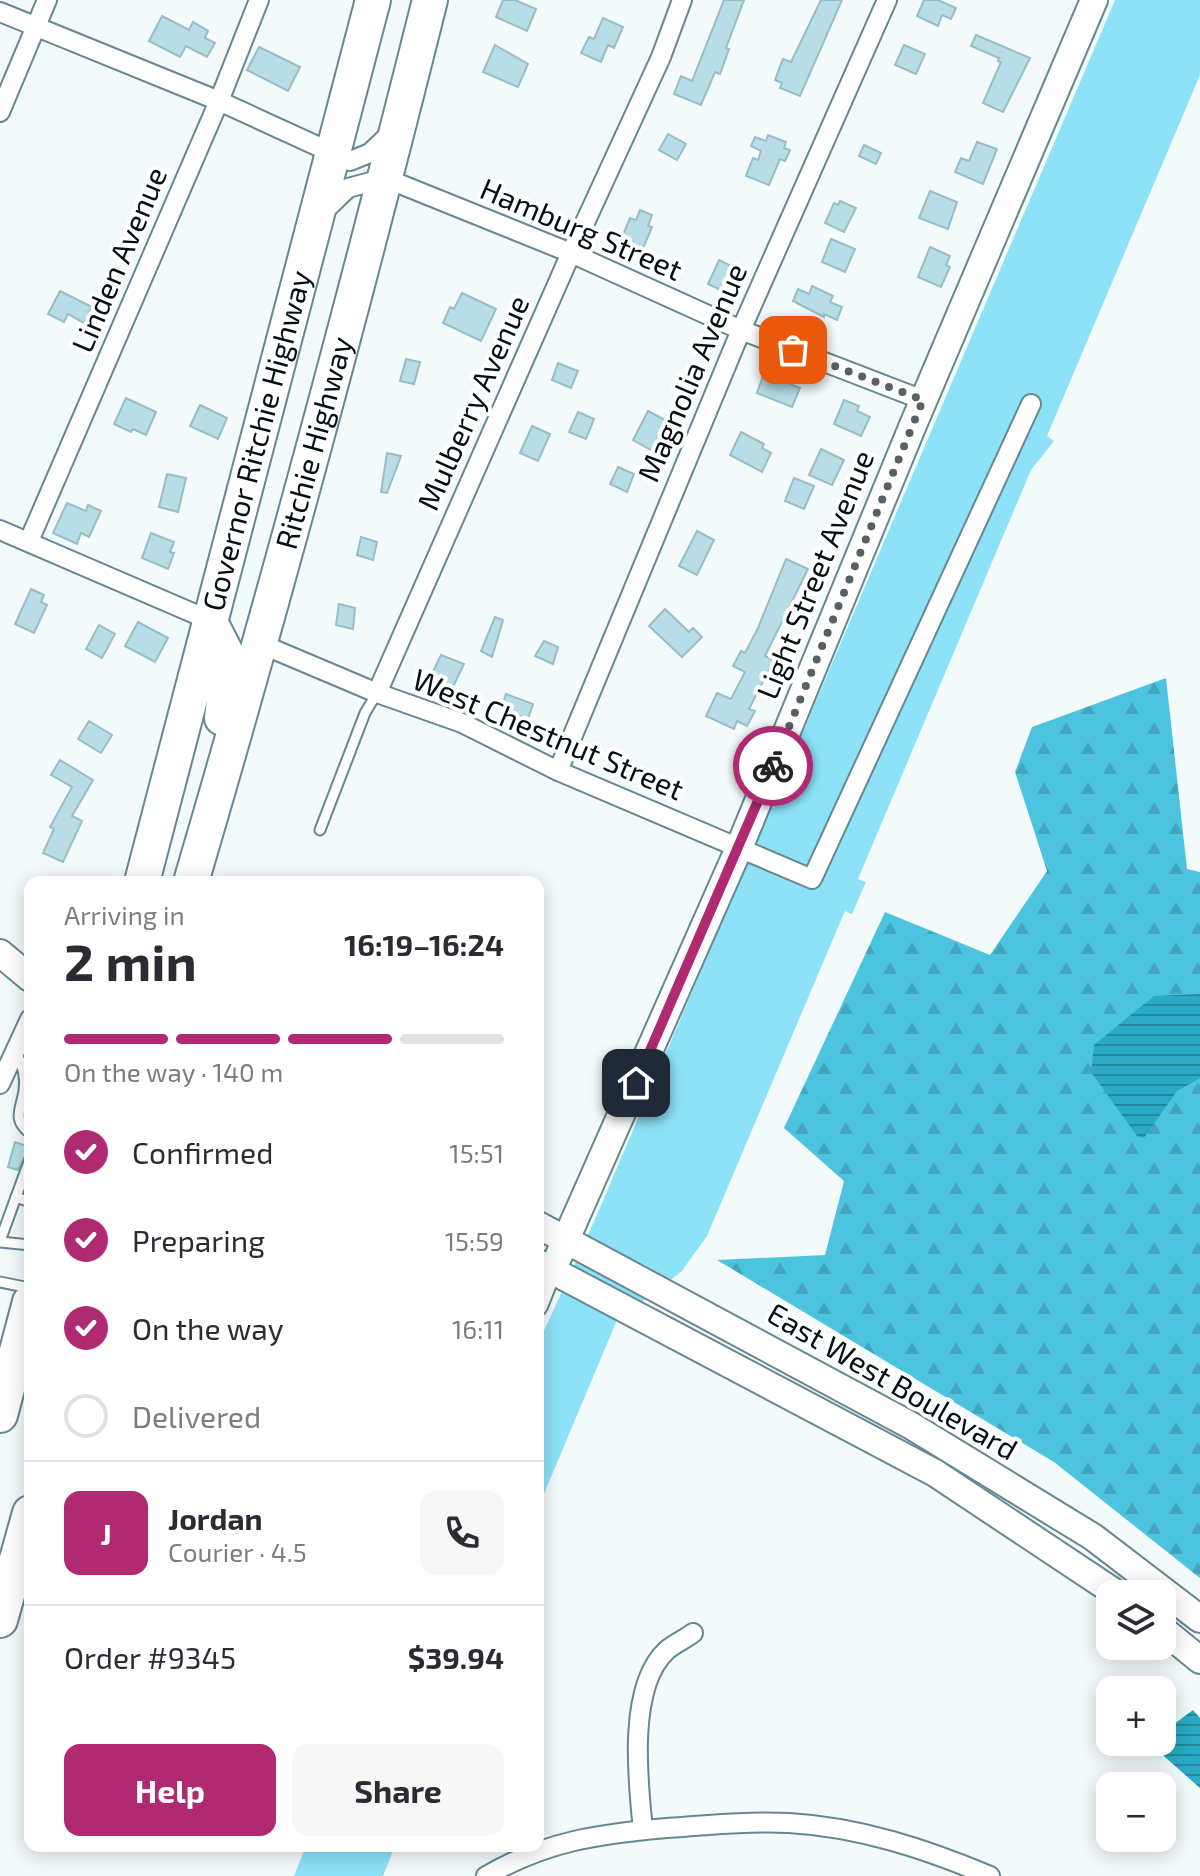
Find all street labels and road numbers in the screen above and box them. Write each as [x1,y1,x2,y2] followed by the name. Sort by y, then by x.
[63,161,173,357] street label: Linden Avenue
[475,169,688,287] street label: Hamburg Street
[629,258,753,487] street label: Magnolia Avenue
[193,267,319,615] street label: Governor Ritchie Highway
[409,289,536,515] street label: Mulberry Avenue
[269,332,361,552] street label: Ritchie Highway
[748,445,880,704] street label: Light Street Avenue
[408,660,690,807] street label: West Chestnut Street
[762,1294,1024,1466] street label: East West Boulevard

